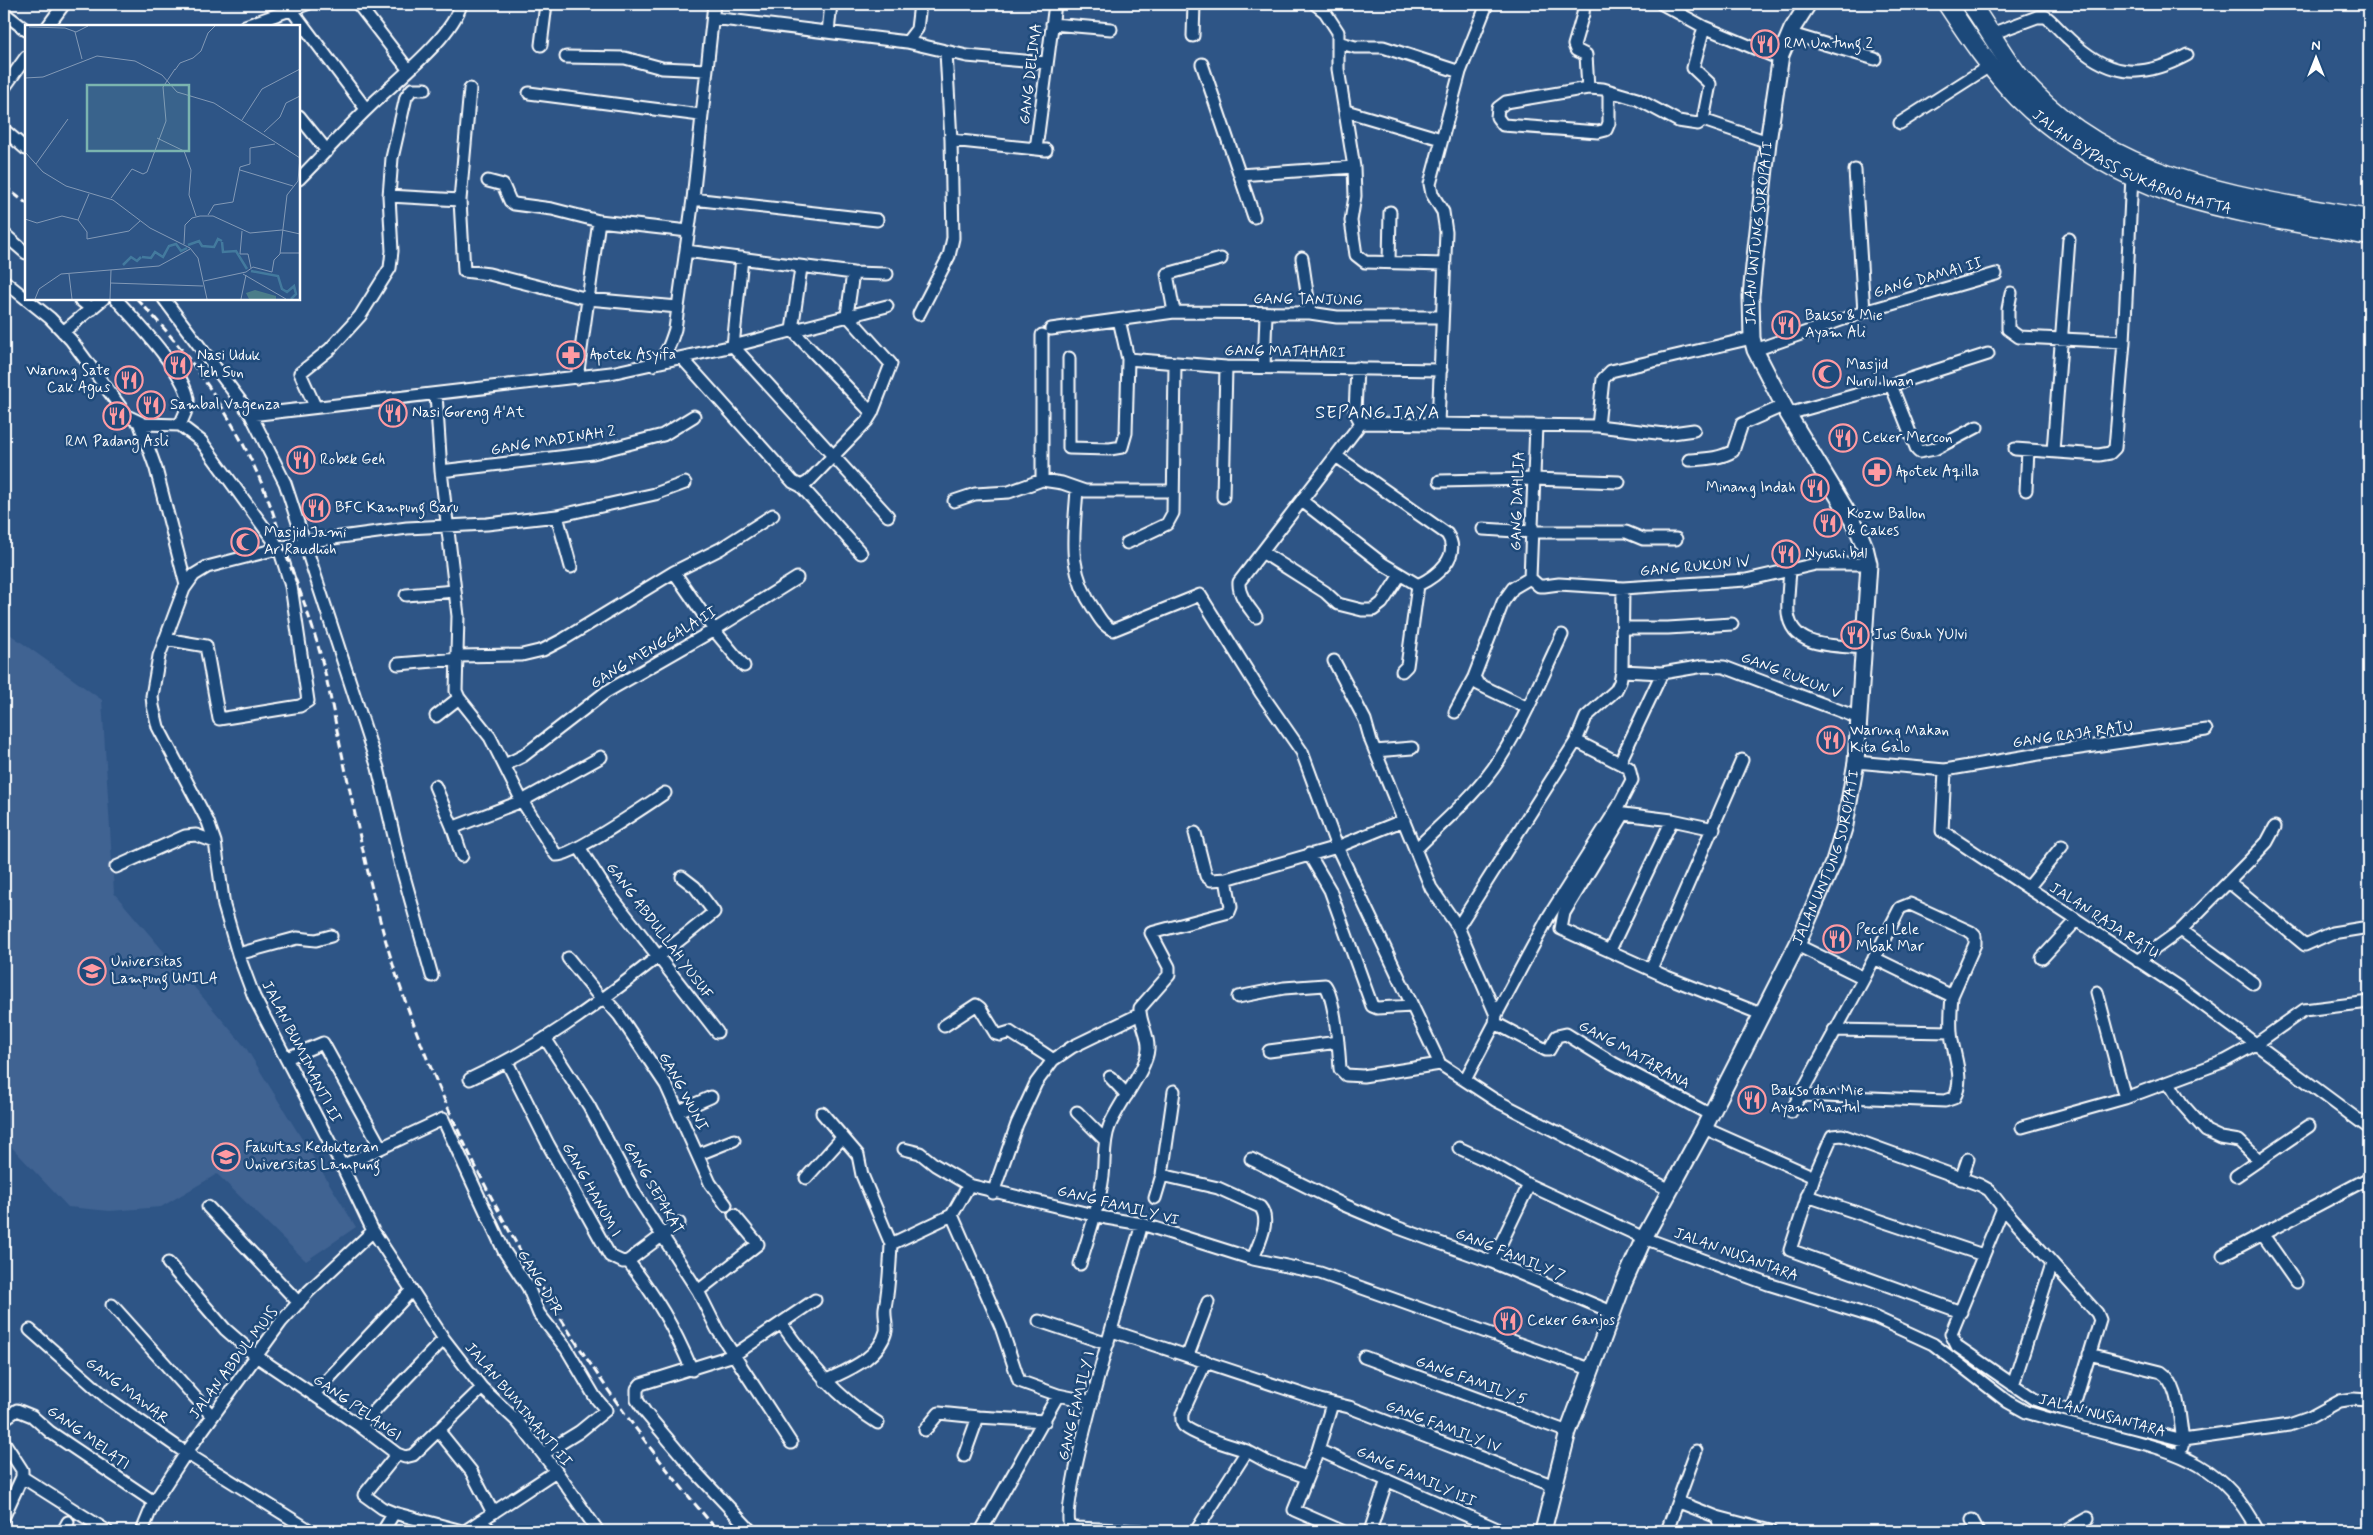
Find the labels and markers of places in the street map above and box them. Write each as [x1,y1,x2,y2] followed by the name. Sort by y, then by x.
[1750,29,1780,59] restaurant icon: RM Untung 2
[1784,34,1873,55] place label: RM Untung 2
[1805,306,1883,343] place label: Bakso & Mie Ayam Ali
[1771,310,1801,340] restaurant icon: Bakso & Mie Ayam Ali
[556,340,586,370] pharmacy icon: Apotek Asyifa
[590,345,676,366] place label: Apotek Asyifa
[197,346,261,383] place label: Nasi Uduk Teh Sun
[163,350,193,380] restaurant icon: Nasi Uduk Teh Sun
[1846,355,1914,392] place label: Masjid Nurul Iman
[1812,359,1842,389] mosque icon: Masjid Nurul Iman
[26,361,110,399] place label: Warung Sate Cak Agus
[114,365,144,395] restaurant icon: Warung Sate Cak Agus
[136,390,166,420] restaurant icon: Sambal Vagenza
[170,395,280,416] place label: Sambal Vagenza
[378,398,408,428] restaurant icon: Nasi Goreng A'At
[102,401,132,431] restaurant icon: RM Padang Asli
[412,403,525,424] place label: Nasi Goreng A'At
[1828,423,1858,453] restaurant icon: Ceker Mercon
[1862,428,1953,448] place label: Ceker Mercon
[65,432,169,453] place label: RM Padang Asli
[286,445,316,475] restaurant icon: Robek Geh
[320,450,386,470] place label: Robek Geh
[1862,457,1892,487] pharmacy icon: Apotek Aqilla
[1896,462,1979,483] place label: Apotek Aqilla
[1800,473,1830,503] restaurant icon: Minang Indah
[1706,478,1796,498] place label: Minang Indah
[301,493,331,523] restaurant icon: BFC Kampung Baru
[335,498,458,519] place label: BFC Kampung Baru
[1847,504,1926,541] place label: Kozw Ballon & Cakes
[1813,508,1843,538] restaurant icon: Kozw Ballon & Cakes
[264,523,346,560] place label: Masjid Jami Ar Raudhoh
[230,527,260,557] mosque icon: Masjid Jami Ar Raudhoh
[1771,539,1801,569] restaurant icon: Nyushi bdl
[1805,544,1867,564] place label: Nyushi bdl
[1840,620,1870,650] restaurant icon: Jus Buah YUlvi
[1874,625,1968,645] place label: Jus Buah YUlvi
[1850,721,1949,758] place label: Warung Makan Kita Galo
[1816,725,1846,755] restaurant icon: Warung Makan Kita Galo
[1856,920,1925,957] place label: Pecel Lele Mbak Mar
[1822,924,1852,954] restaurant icon: Pecel Lele Mbak Mar
[111,952,218,990] place label: Universitas Lampung UNILA
[77,956,107,986] school or university icon: Universitas Lampung UNILA
[1771,1081,1864,1118] place label: Bakso dan Mie Ayam Mantul
[1737,1085,1767,1115] restaurant icon: Bakso dan Mie Ayam Mantul
[245,1138,380,1176] place label: Fakultas Kedokteran Universitas Lampung
[211,1142,241,1172] school or university icon: Fakultas Kedokteran Universitas Lampung
[1493,1306,1523,1336] restaurant icon: Ceker Ganjos
[1527,1311,1616,1331] place label: Ceker Ganjos

